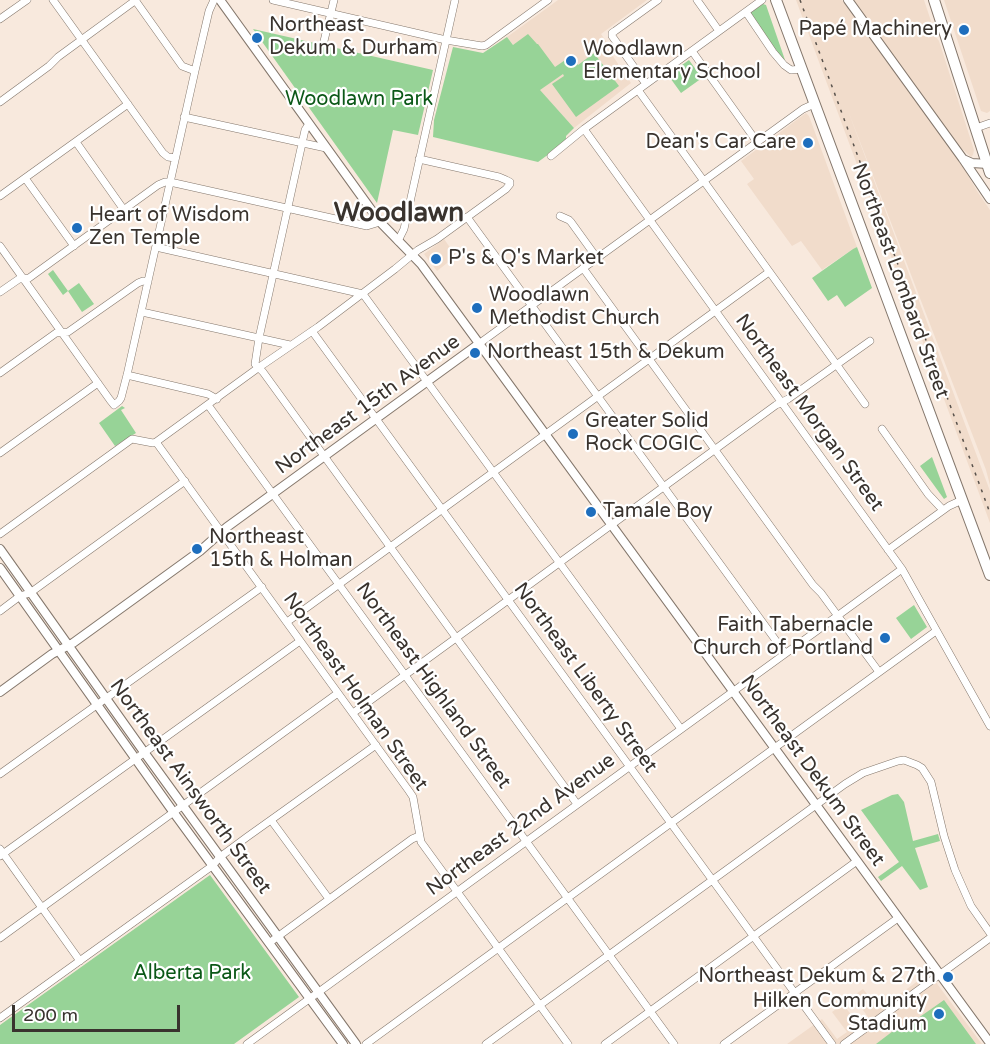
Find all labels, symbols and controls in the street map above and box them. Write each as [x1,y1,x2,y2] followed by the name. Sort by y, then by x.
[269,14,438,61] place label: Northeast Dekum & Durham
[798,18,952,42] place label: Papé Machinery
[957,23,971,37] marker: Papé Machinery
[250,31,264,45] marker: Northeast Dekum & Durham
[583,38,761,85] place label: Woodlawn Elementary School
[564,54,578,68] marker: Woodlawn Elementary School
[285,88,433,112] park label: Woodlawn Park
[646,131,796,155] place label: Dean's Car Care
[801,136,815,150] marker: Dean's Car Care
[846,160,954,402] street label: Northeast Lombard Street
[334,198,464,230] district label: Woodlawn
[89,204,250,251] place label: Heart of Wisdom Zen Temple
[70,221,84,235] marker: Heart of Wisdom Zen Temple
[448,247,604,271] place label: P's & Q's Market
[429,252,443,266] marker: P's & Q's Market
[489,284,660,331] place label: Woodlawn Methodist Church
[470,301,484,315] marker: Woodlawn Methodist Church
[730,310,888,516] street label: Northeast Morgan Street
[271,330,465,480] street label: Northeast 15th Avenue
[487,341,725,365] place label: Northeast 15th & Dekum
[468,346,482,360] marker: Northeast 15th & Dekum
[585,410,709,457] place label: Greater Solid Rock COGIC
[566,427,580,441] marker: Greater Solid Rock COGIC
[603,500,712,524] place label: Tamale Boy
[584,505,598,519] marker: Tamale Boy
[209,526,353,573] place label: Northeast 15th & Holman
[190,542,204,556] marker: Northeast 15th & Holman
[350,578,516,794] street label: Northeast Highland Street
[508,578,662,778] street label: Northeast Liberty Street
[277,588,433,796] street label: Northeast Holman Street
[693,614,873,661] place label: Faith Tabernacle Church of Portland
[878,631,892,645] marker: Faith Tabernacle Church of Portland
[735,671,889,871] street label: Northeast Dekum Street
[104,675,276,899] street label: Northeast Ainsworth Street
[422,749,620,901] street label: Northeast 22nd Avenue
[133,962,251,986] park label: Alberta Park
[698,965,936,989] place label: Northeast Dekum & 27th
[941,970,955,984] marker: Northeast Dekum & 27th
[753,990,927,1037] place label: Hilken Community Stadium
[15,993,183,1031] scale bar
[23,1004,78,1026] text: 200 m
[932,1007,946,1021] marker: Hilken Community Stadium

